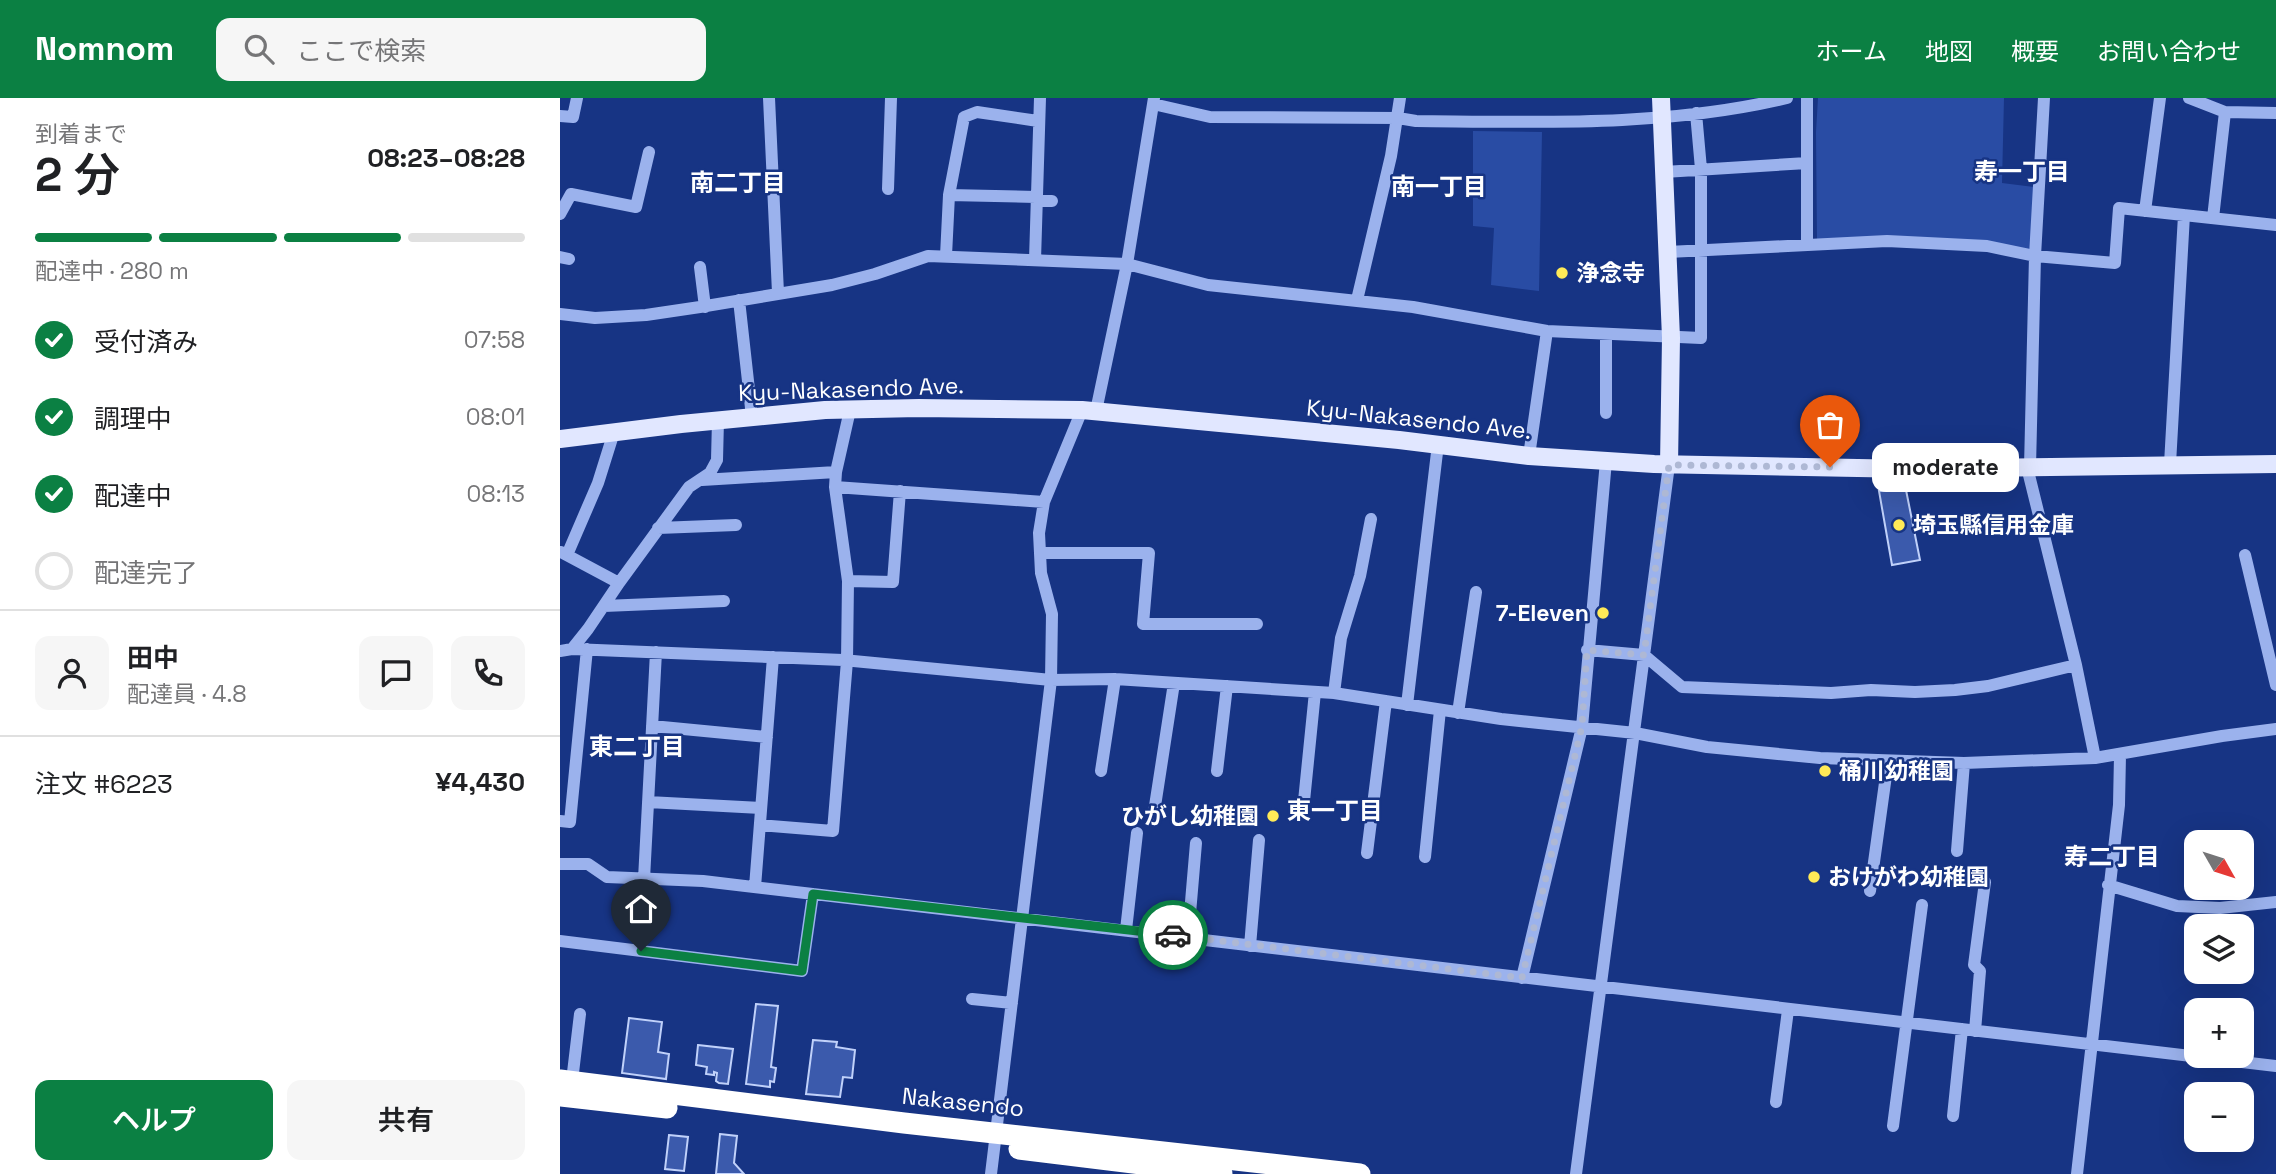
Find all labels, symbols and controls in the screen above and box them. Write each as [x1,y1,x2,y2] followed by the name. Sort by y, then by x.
[216,18,706,81] search box
[35,28,174,70] text: Nomnom
[240,30,278,68] icon: search
[296,34,426,68] text: ここで検索
[1816,36,1887,67] text: ホーム
[1925,36,1973,67] text: 地図
[2011,36,2059,67] text: 概要
[2097,36,2241,67] text: お問い合わせ
[35,119,127,149] text: 到着まで
[367,141,525,175] text: 08:23–08:28
[35,146,120,204] text: 2 分
[1974,156,2070,187] district label: 寿一丁目
[690,167,786,198] district label: 南二丁目
[1391,171,1487,202] district label: 南一丁目
[35,256,189,286] text: 配達中 · 280 m
[1576,258,1645,288] place label: 浄念寺
[1554,265,1570,281] marker: 浄念寺
[35,321,73,359] icon: check
[94,325,198,359] text: 受付済み
[464,325,525,355] text: 07:58
[738,370,964,408] street label: Kyu-Nakasendo Ave.
[1305,392,1533,446] street label: Kyu-Nakasendo Ave.
[1800,395,1860,467] pin
[35,398,73,436] icon: check
[94,402,172,436] text: 調理中
[466,402,525,432] text: 08:01
[1811,406,1849,444] icon: bag
[1872,442,2019,492] callout: moderate
[1892,452,1999,482] text: moderate
[35,475,73,513] icon: check
[94,479,172,513] text: 配達中
[467,479,525,509] text: 08:13
[1913,510,2074,540] place label: 埼玉縣信用金庫
[1891,517,1907,533] marker: 埼玉縣信用金庫
[94,556,198,590] text: 配達完了
[1496,598,1589,628] place label: 7-Eleven
[1595,605,1611,621] marker: 7-Eleven
[35,636,109,710] button: person
[359,636,433,710] button: chat
[451,636,525,710] button: phone
[127,641,179,675] text: 田中
[127,679,247,709] text: 配達員 · 4.8
[589,731,685,762] district label: 東二丁目
[1839,756,1954,786] place label: 桶川幼稚園
[1817,763,1833,779] marker: 桶川幼稚園
[436,765,525,799] text: ¥4,430
[35,767,173,801] text: 注文 #6223
[1287,795,1383,826] district label: 東一丁目
[1121,801,1259,831] place label: ひがし幼稚園
[1265,808,1281,824] marker: ひがし幼稚園
[2184,830,2254,900] north arrow
[2184,830,2254,1152] map controls
[2064,841,2160,872] district label: 寿二丁目
[1828,862,1989,892] place label: おけがわ幼稚園
[1806,869,1822,885] marker: おけがわ幼稚園
[611,879,671,951] pin
[622,890,660,928] icon: home
[1138,900,1208,970] courier
[2184,914,2254,984] button: layers
[1154,916,1192,954] icon: car
[2184,998,2254,1068] button: +
[35,1080,273,1160] button: ヘルプ
[287,1080,525,1160] button: 共有
[900,1081,1026,1123] street label: Nakasendo
[2184,1082,2254,1152] button: −

